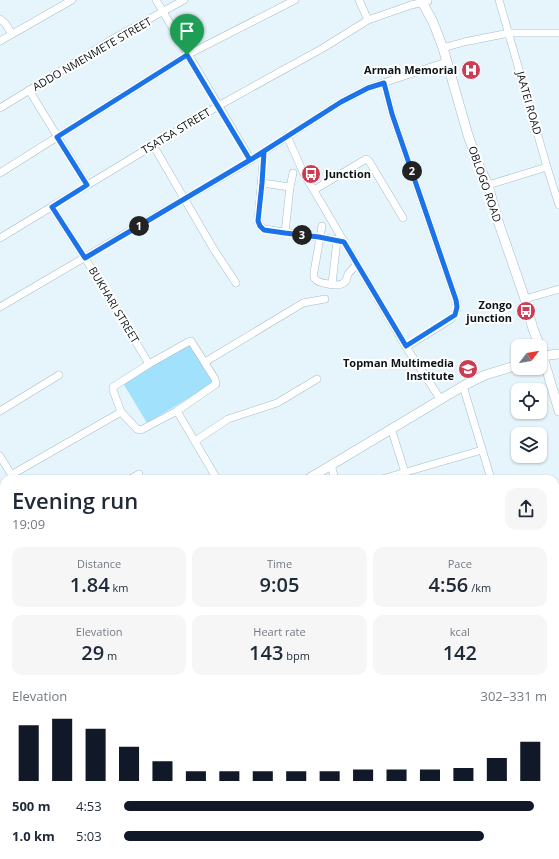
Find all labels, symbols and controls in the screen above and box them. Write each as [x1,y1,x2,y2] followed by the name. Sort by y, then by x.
[29,13,154,94] street label: ADDO NMENMETE STREET
[170,14,204,55] pin
[176,20,198,42] icon: arrive
[460,59,482,81] hospital icon: Armah Memorial
[364,62,457,77] place label: Armah Memorial
[513,68,546,136] street label: JAATEI ROAD
[138,104,213,157] street label: TSATSA STREET
[465,144,506,224] street label: OBLOGO ROAD
[402,161,422,181] pin: 2
[300,163,322,185] bus stop icon: Junction
[409,163,415,178] text: 2
[324,166,371,181] place label: Junction
[129,216,149,236] pin: 1
[136,218,142,233] text: 1
[292,225,312,245] pin: 3
[299,227,305,242] text: 3
[86,264,143,346] street label: BUKHARI STREET
[465,297,512,325] place label: Zongo junction
[515,300,537,322] bus stop icon: Zongo junction
[511,339,547,375] north arrow
[511,339,547,463] map controls
[343,355,455,383] place label: Topman Multimedia Institute
[457,358,479,380] school or university icon: Topman Multimedia Institute
[511,383,547,419] button: locate
[511,427,547,463] button: layers
[12,485,138,515] text: Evening run
[505,488,547,530] button: share
[12,515,45,533] text: 19:09
[77,556,121,571] text: Distance
[267,556,292,571] text: Time
[448,556,472,571] text: Pace
[70,571,110,598] text: 1.84
[260,571,299,598] text: 9:05
[428,571,468,598] text: 4:56
[110,580,128,595] text: km
[468,580,491,595] text: /km
[76,624,123,639] text: Elevation
[253,624,306,639] text: Heart rate
[450,624,470,639] text: kcal
[81,639,104,666] text: 29
[249,639,283,666] text: 143
[443,639,477,666] text: 142
[104,648,117,663] text: m
[283,648,310,663] text: bpm
[12,687,67,705] text: Elevation
[480,687,547,705] text: 302–331 m
[12,797,50,815] text: 500 m
[76,797,102,815] text: 4:53
[12,827,55,845] text: 1.0 km
[76,827,102,845] text: 5:03

